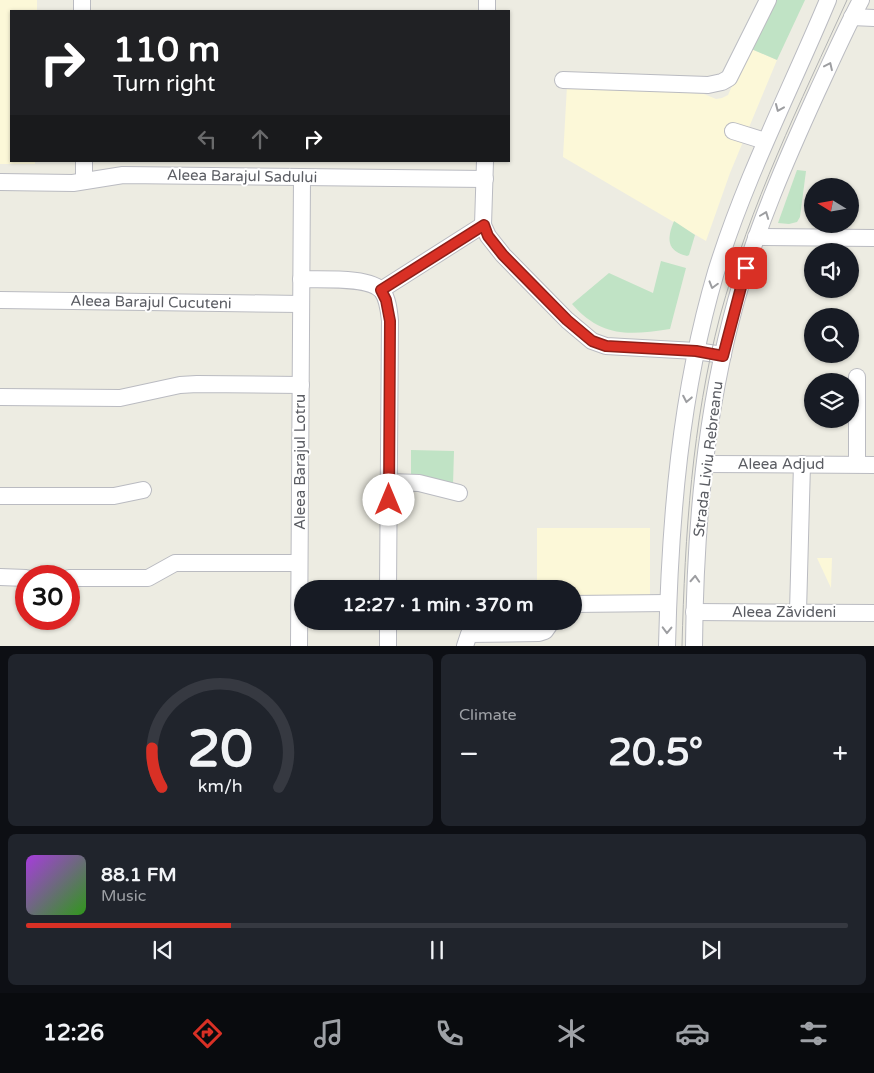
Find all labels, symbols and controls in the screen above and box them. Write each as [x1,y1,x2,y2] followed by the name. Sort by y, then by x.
[113,29,220,71] text: 110 m
[30,30,95,95] icon: right
[823,62,834,71] one-way arrow
[113,71,215,97] text: Turn right
[774,103,785,112] one-way arrow
[193,125,221,153] icon: left
[246,125,274,153] icon: ahead
[299,125,327,153] icon: right
[167,166,317,186] street label: Aleea Barajul Sadului
[804,178,859,232] north arrow
[804,178,859,428] map controls
[759,211,769,220] one-way arrow
[804,243,859,298] button: sound
[725,247,767,289] pin
[732,254,760,282] icon: arrive
[708,281,718,289] one-way arrow
[70,292,232,312] street label: Aleea Barajul Cucuteni
[804,308,859,363] button: search
[804,373,859,428] button: layers
[690,380,726,538] street label: Strada Liviu Rebreanu
[291,394,309,530] street label: Aleea Barajul Lotru
[682,395,692,403] one-way arrow
[737,455,825,473] street label: Aleea Adjud
[362,473,414,525] position arrow
[15,565,80,630] speed limit sign: 30
[690,575,701,583] one-way arrow
[342,594,534,616] text: 12:27 · 1 min · 370 m
[732,603,836,621] street label: Aleea Zăvideni
[662,627,672,635] one-way arrow
[459,705,517,725] text: Climate
[188,718,253,781] text: 20
[608,730,703,776] text: 20.5°
[459,737,479,771] text: −
[832,737,848,771] text: +
[198,776,243,797] text: km/h
[101,864,177,886] text: 88.1 FM
[101,886,146,906] text: Music
[149,936,177,964] icon: previous
[423,936,451,964] icon: pause
[697,936,725,964] icon: next
[190,1016,225,1051] icon: directions
[311,1016,346,1051] icon: music
[432,1016,467,1051] icon: phone
[554,1016,589,1051] icon: climate
[675,1016,710,1051] icon: car
[796,1016,831,1051] icon: filters
[43,1020,104,1046] text: 12:26

